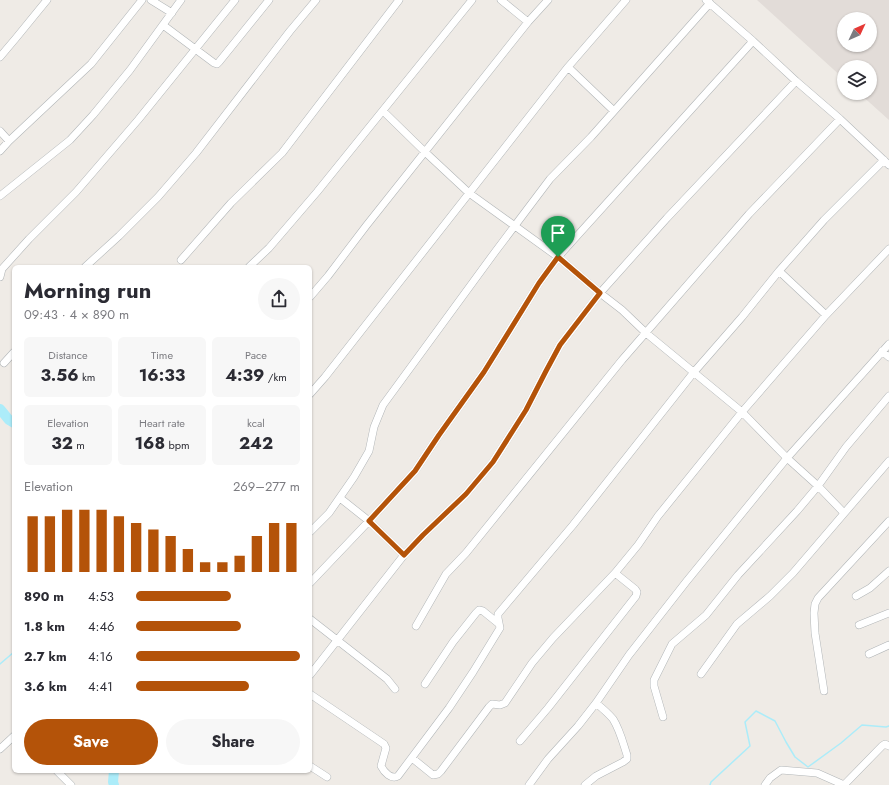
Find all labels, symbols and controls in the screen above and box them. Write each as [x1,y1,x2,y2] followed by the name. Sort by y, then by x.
[837,12,877,52] north arrow
[837,12,877,100] map controls
[837,60,877,100] button: layers
[541,216,575,257] pin
[547,222,569,244] icon: arrive
[24,274,151,306] text: Morning run
[258,278,300,320] button: share
[24,305,129,324] text: 09:43 · 4 × 890 m
[48,347,88,363] text: Distance
[151,347,173,363] text: Time
[245,347,267,363] text: Pace
[41,363,79,387] text: 3.56
[139,363,185,387] text: 16:33
[225,363,264,387] text: 4:39
[79,369,95,385] text: km
[264,369,287,385] text: /km
[47,415,89,431] text: Elevation
[139,415,185,431] text: Heart rate
[247,415,265,431] text: kcal
[51,431,73,455] text: 32
[134,431,165,455] text: 168
[239,431,273,455] text: 242
[73,437,85,453] text: m
[165,437,190,453] text: bpm
[24,477,73,496] text: Elevation
[233,477,300,496] text: 269–277 m
[24,587,64,606] text: 890 m
[88,587,114,606] text: 4:53
[24,617,65,636] text: 1.8 km
[88,617,115,636] text: 4:46
[24,647,67,666] text: 2.7 km
[88,647,113,666] text: 4:16
[24,677,67,696] text: 3.6 km
[88,677,113,696] text: 4:41
[24,719,158,765] button: Save
[166,719,300,765] button: Share

